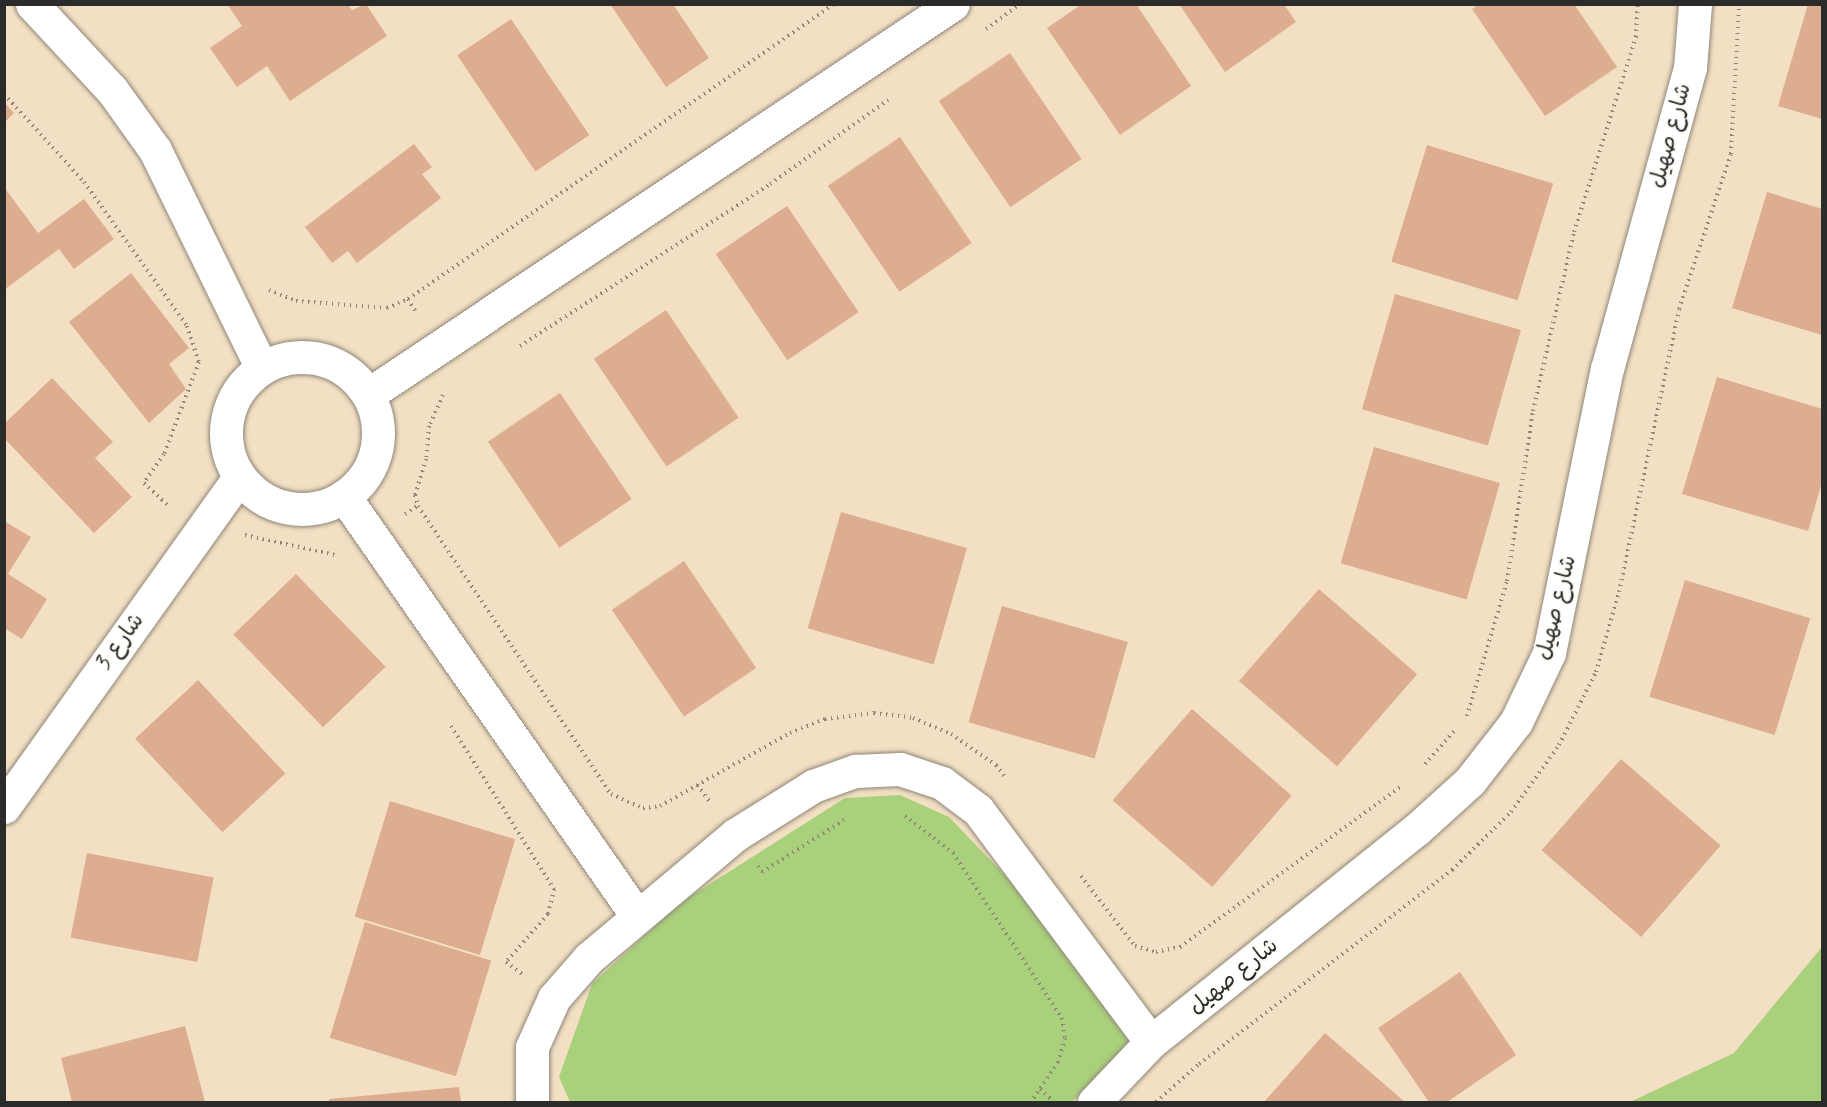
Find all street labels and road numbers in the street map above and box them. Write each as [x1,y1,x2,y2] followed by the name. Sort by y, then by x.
[1644,81,1698,191] street label: شارع صهيل
[1531,553,1583,663] street label: شارع صهيل
[92,609,150,675] street label: 3 شارع
[1184,933,1284,1021] street label: شارع صهيل

